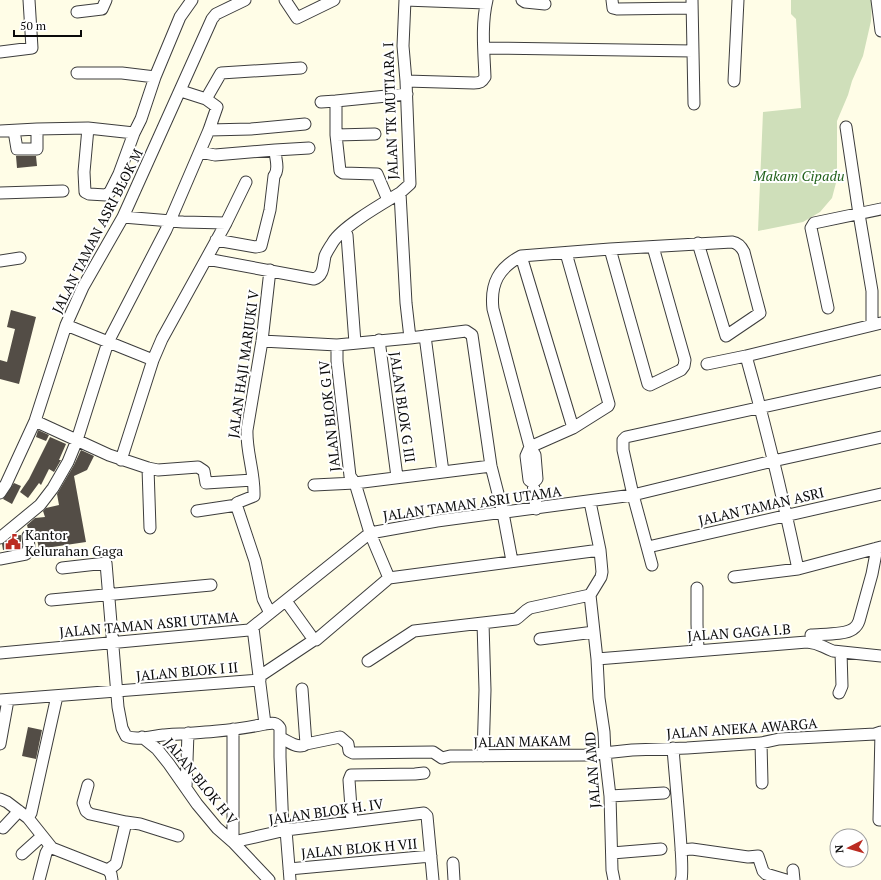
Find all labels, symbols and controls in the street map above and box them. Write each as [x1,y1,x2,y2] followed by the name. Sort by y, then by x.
[14,12,81,38] scale bar
[20,18,47,33] text: 50 m
[378,42,402,180] street label: JALAN TK MUTIARA I
[47,145,147,317] street label: JALAN TAMAN ASRI BLOK M
[752,166,845,185] park label: Makam Cipadu
[223,288,263,439] street label: JALAN HAJI MARJUKI V
[386,350,420,464] street label: JALAN BLOK G III
[314,359,344,472] street label: JALAN BLOK G IV
[382,481,563,525] street label: JALAN TAMAN ASRI UTAMA
[696,482,826,530] street label: JALAN TAMAN ASRI
[25,525,123,560] place label: Kantor Kelurahan Gaga
[4,533,22,551] public building icon: Kantor Kelurahan Gaga
[59,607,240,641] street label: JALAN TAMAN ASRI UTAMA
[687,619,791,645] street label: JALAN GAGA I.B
[135,657,239,685] street label: JALAN BLOK I II
[666,713,819,743] street label: JALAN ANEKA AWARGA
[473,731,571,751] street label: JALAN MAKAM
[580,731,604,809] street label: JALAN AMD
[160,734,242,829] street label: JALAN BLOK H V
[268,794,385,828] street label: JALAN BLOK H. IV
[829,828,869,868] north arrow
[300,833,418,863] street label: JALAN BLOK H VII
[832,844,846,854] text: N

